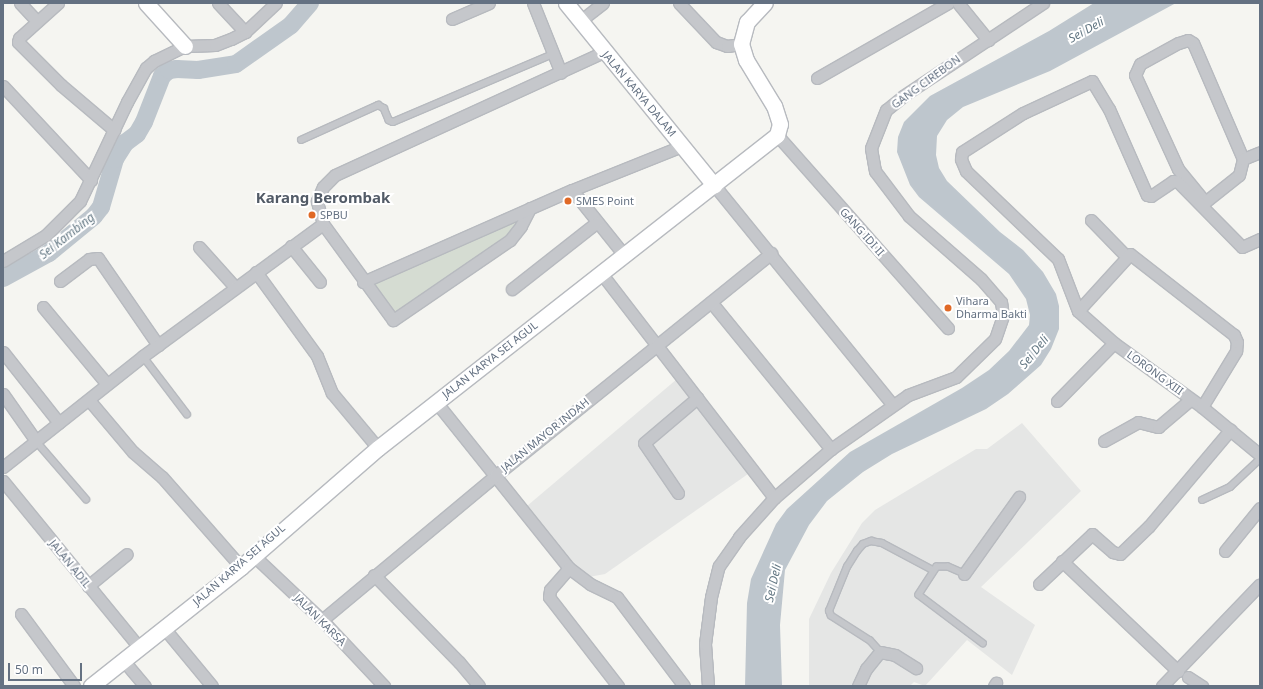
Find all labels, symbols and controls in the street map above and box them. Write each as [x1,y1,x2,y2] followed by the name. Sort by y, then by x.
[1066,14,1106,46] water label: Sei Deli
[599,48,679,140] street label: JALAN KARYA DALAM
[889,53,963,111] street label: GANG CIREBON
[256,189,390,207] district label: Karang Berombak
[576,194,634,208] place label: SMES Point
[563,196,573,206] marker: SMES Point
[837,205,887,259] street label: GANG IDI II
[320,208,348,222] place label: SPBU
[36,210,98,262] water label: Sei Kambing
[307,210,317,220] marker: SPBU
[956,295,1027,321] place label: Vihara Dharma Bakti
[943,303,953,313] marker: Vihara Dharma Bakti
[440,319,540,401] street label: JALAN KARYA SEI AGUL
[1016,333,1052,371] water label: Sei Deli
[1124,348,1186,398] street label: LORONG XIII
[498,395,592,475] street label: JALAN MAYOR INDAH
[190,521,288,609] street label: JALAN KARYA SEI AGUL
[46,537,94,591] street label: JALAN ADIL
[762,563,784,603] water label: Sei Deli
[291,591,349,649] street label: JALAN KARSA
[10,655,84,681] scale bar
[15,661,43,678] text: 50 m

